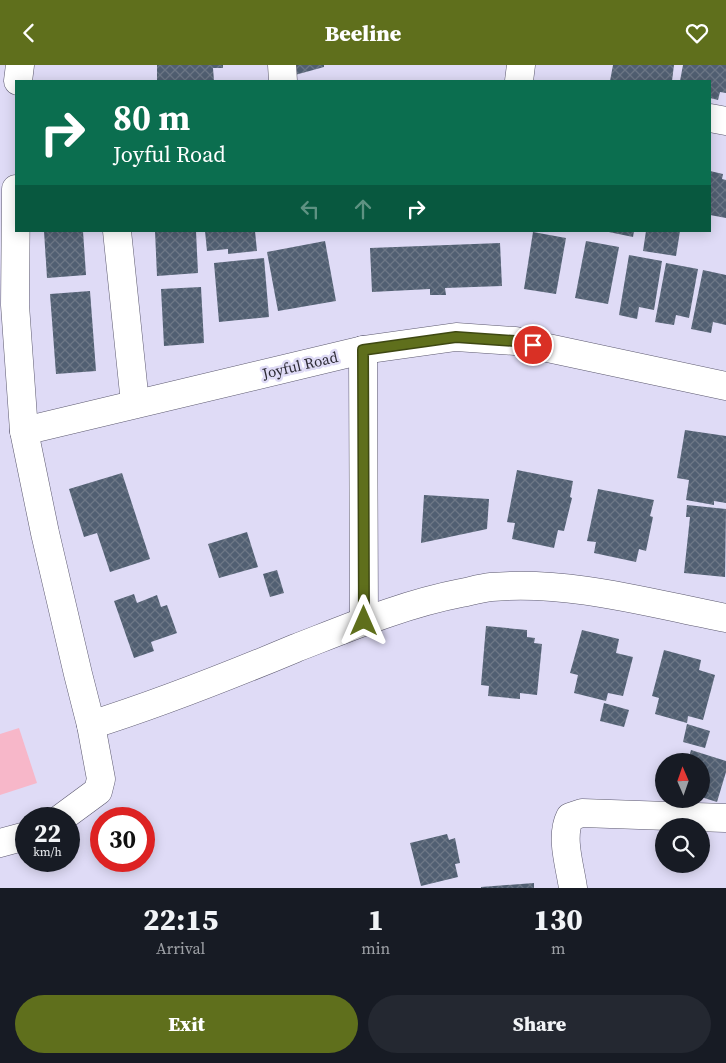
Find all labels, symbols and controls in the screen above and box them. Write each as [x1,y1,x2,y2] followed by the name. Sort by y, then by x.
[325,18,401,48] text: Beeline
[15,19,43,47] icon: back
[683,19,711,47] icon: heart
[113,94,190,142] text: 80 m
[30,100,95,165] icon: right
[113,139,226,169] text: Joyful Road
[296,195,324,223] icon: left
[349,195,377,223] icon: ahead
[402,195,430,223] icon: right
[512,324,554,366] pin
[519,331,547,359] icon: arrive
[259,346,340,384] street label: Joyful Road
[337,594,389,646] position arrow
[655,753,710,807] north arrow
[655,753,710,873] map controls
[90,807,155,872] speed limit sign: 30
[34,816,61,850] text: 22
[655,818,710,873] button: search
[33,844,62,860] text: km/h
[143,899,218,940] text: 22:15
[367,899,384,940] text: 1
[533,899,583,940] text: 130
[156,937,205,959] text: Arrival
[361,937,390,959] text: min
[551,937,565,959] text: m
[15,995,358,1053] button: Exit
[368,995,711,1053] button: Share

